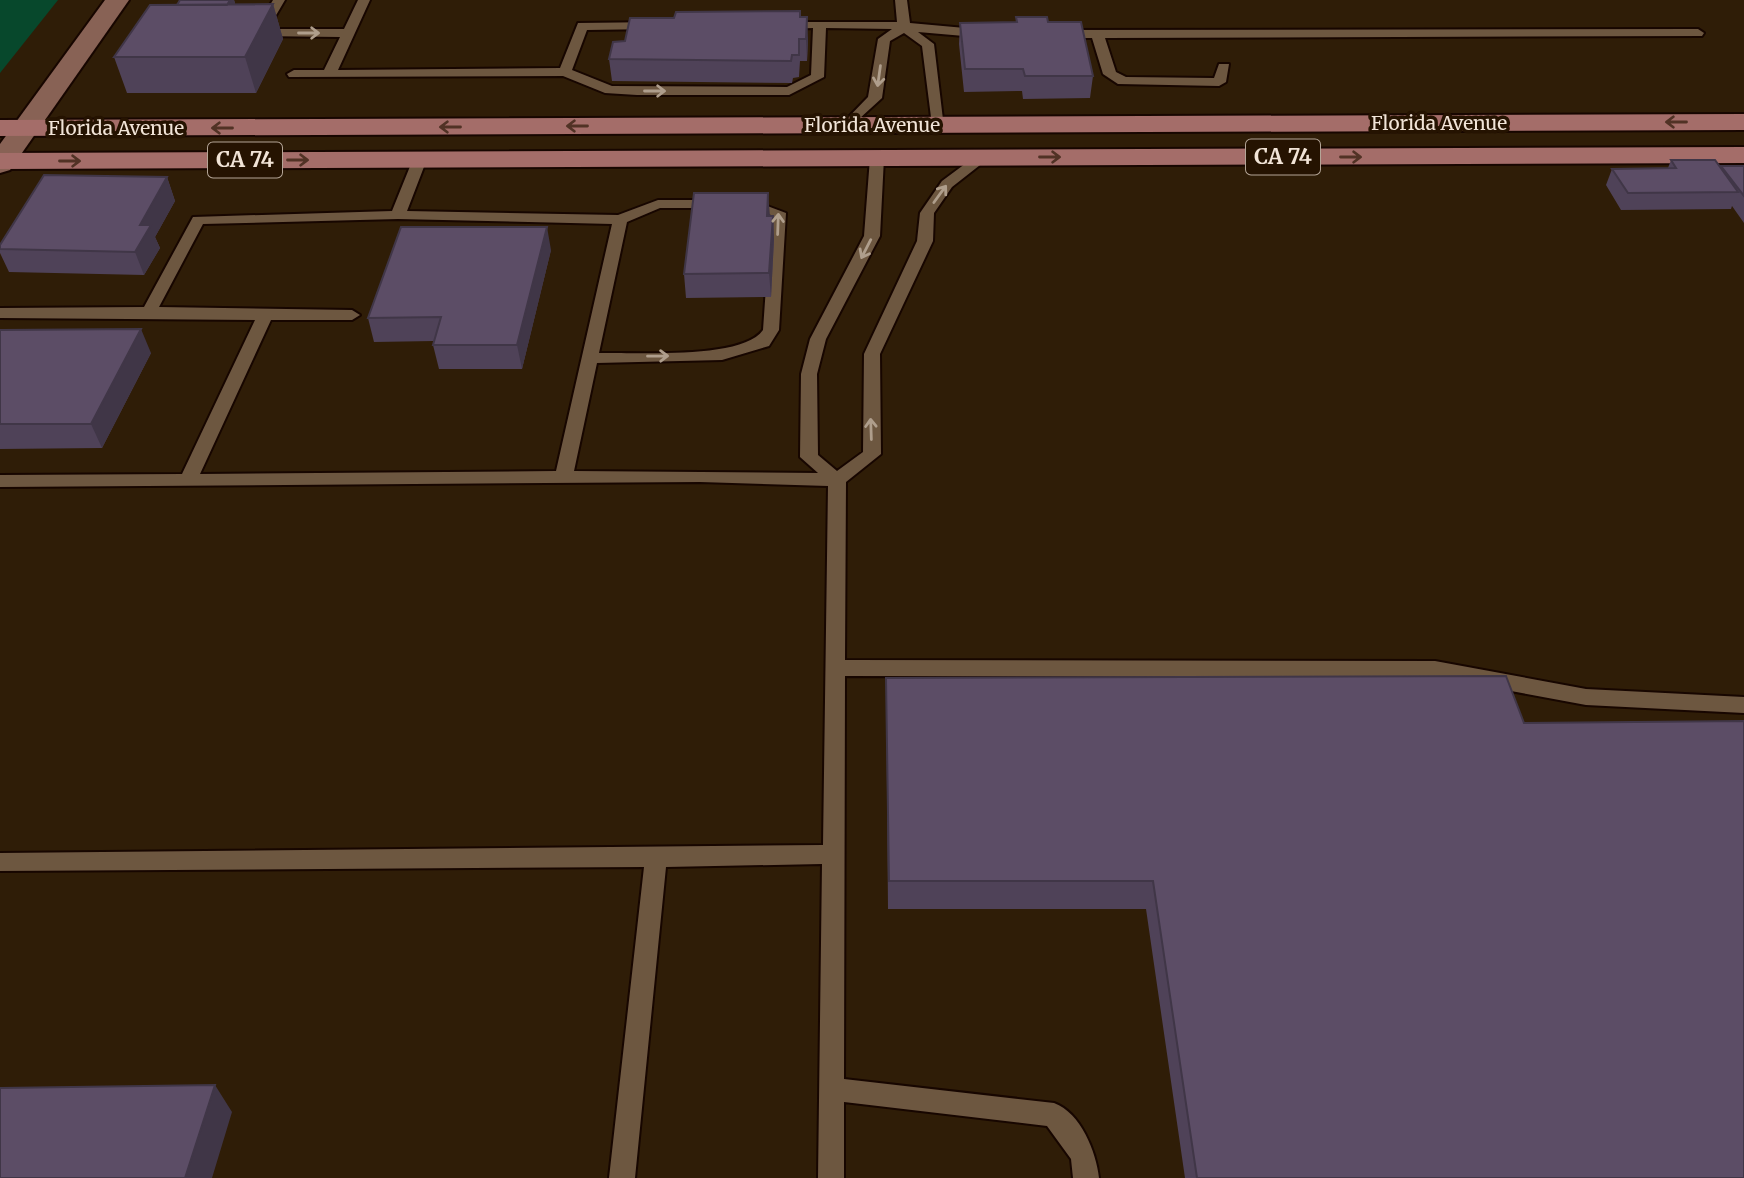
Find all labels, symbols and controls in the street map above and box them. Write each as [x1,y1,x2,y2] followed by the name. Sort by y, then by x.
[297,26,320,40] one-way arrow
[872,64,885,87] one-way arrow
[643,84,666,98] one-way arrow
[1371,111,1507,135] street label: Florida Avenue
[804,113,940,137] street label: Florida Avenue
[1665,115,1688,129] one-way arrow
[48,116,184,140] street label: Florida Avenue
[566,119,589,133] one-way arrow
[439,120,462,134] one-way arrow
[211,121,234,135] one-way arrow
[1246,140,1320,174] road number: CA 74
[208,142,282,178] road number: CA 74
[1339,150,1362,164] one-way arrow
[1038,151,1061,164] one-way arrow
[286,153,309,167] one-way arrow
[59,154,82,168] one-way arrow
[933,185,948,204] one-way arrow
[771,213,784,236] one-way arrow
[858,238,872,259] one-way arrow
[646,350,669,363] one-way arrow
[864,418,878,441] one-way arrow

